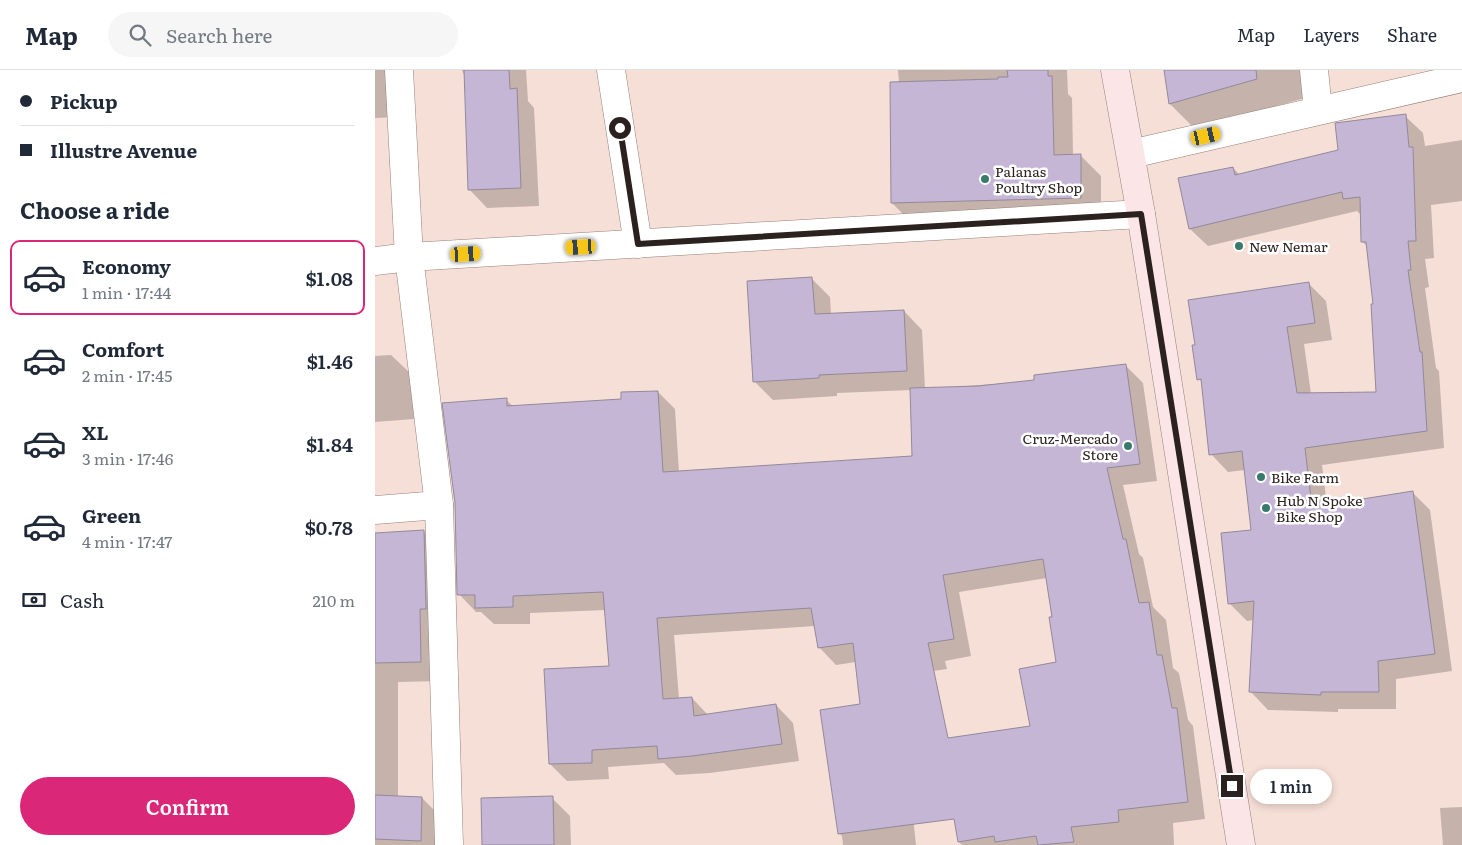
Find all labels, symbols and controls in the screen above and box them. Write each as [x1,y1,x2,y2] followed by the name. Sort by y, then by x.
[108,12,458,57] search box
[25,17,78,52] text: Map
[126,21,154,49] icon: search
[166,21,272,49] text: Search here
[1237,21,1275,48] text: Map
[1303,21,1359,48] text: Layers
[1387,21,1437,48] text: Share
[50,87,118,115] text: Pickup
[609,117,631,139] route start
[1189,125,1222,147] car
[50,136,197,164] text: Illustre Avenue
[995,161,1082,197] place label: Palanas Poultry Shop
[979,173,991,185] marker: Palanas Poultry Shop
[20,193,169,226] text: Choose a ride
[1249,236,1328,256] place label: New Nemar
[565,239,596,255] car
[1233,240,1245,252] marker: New Nemar
[450,246,481,262] car
[82,252,171,280] text: Economy
[22,255,67,300] icon: car
[306,264,353,292] text: $1.08
[82,280,171,304] text: 1 min · 17:44
[82,335,164,363] text: Comfort
[22,338,67,383] icon: car
[307,347,353,375] text: $1.46
[82,363,172,387] text: 2 min · 17:45
[82,418,109,446] text: XL
[22,421,67,466] icon: car
[1023,428,1118,464] place label: Cruz-Mercado Store
[306,430,353,458] text: $1.84
[1122,440,1134,452] marker: Cruz-Mercado Store
[82,446,173,470] text: 3 min · 17:46
[1271,467,1339,487] place label: Bike Farm
[1255,471,1267,483] marker: Bike Farm
[1276,490,1363,526] place label: Hub N Spoke Bike Shop
[82,501,141,529] text: Green
[1260,502,1272,514] marker: Hub N Spoke Bike Shop
[22,504,67,549] icon: car
[305,513,353,541] text: $0.78
[82,529,172,553] text: 4 min · 17:47
[20,586,48,614] icon: cash
[60,586,104,614] text: Cash
[312,588,355,612] text: 210 m
[1249,768,1332,804] callout: 1 min
[1270,774,1312,798] text: 1 min
[1221,775,1243,797] route end
[20,777,355,835] button: Confirm

